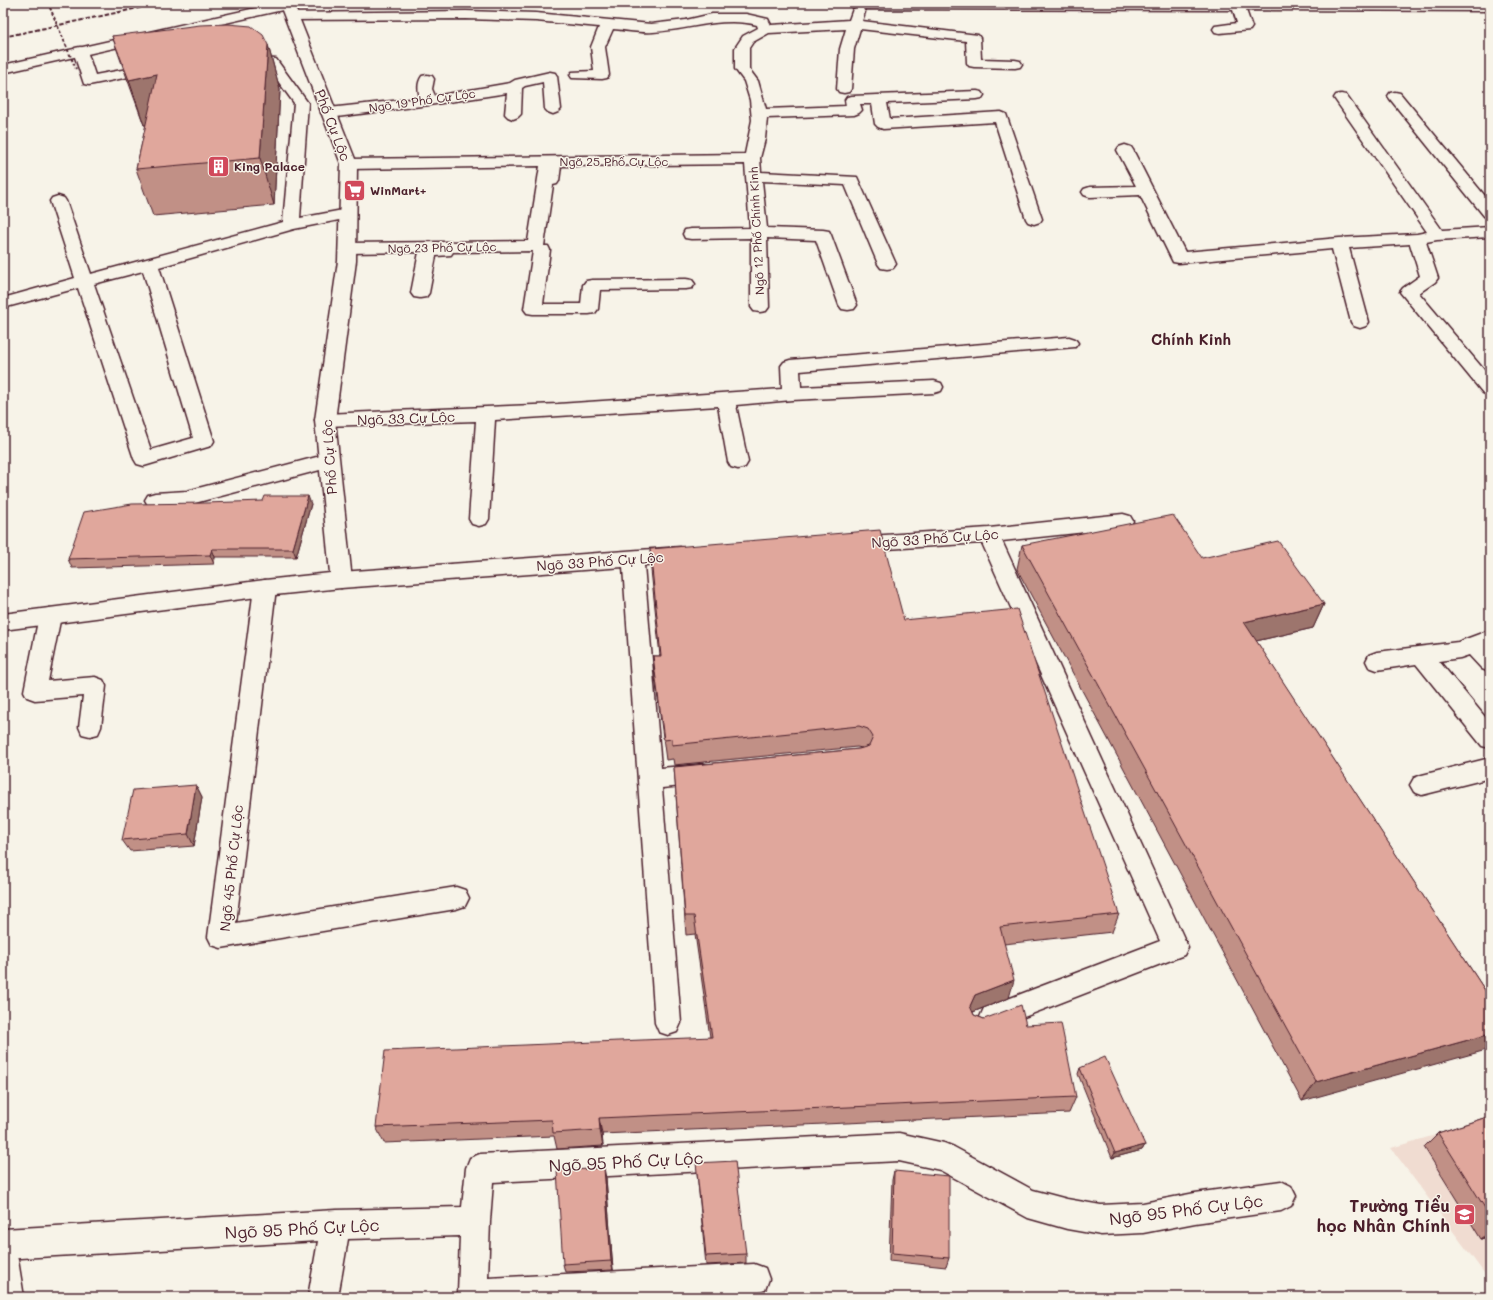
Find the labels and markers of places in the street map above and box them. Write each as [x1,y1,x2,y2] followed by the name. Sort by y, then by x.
[206,153,232,179] building icon: King Palace
[234,158,305,174] place label: King Palace
[342,177,368,203] supermarket icon: WinMart+
[370,182,427,198] place label: WinMart+
[1316,1194,1450,1236] place label: Trường Tiểu học Nhân Chính
[1452,1202,1478,1228] school or university icon: Trường Tiểu học Nhân Chính

